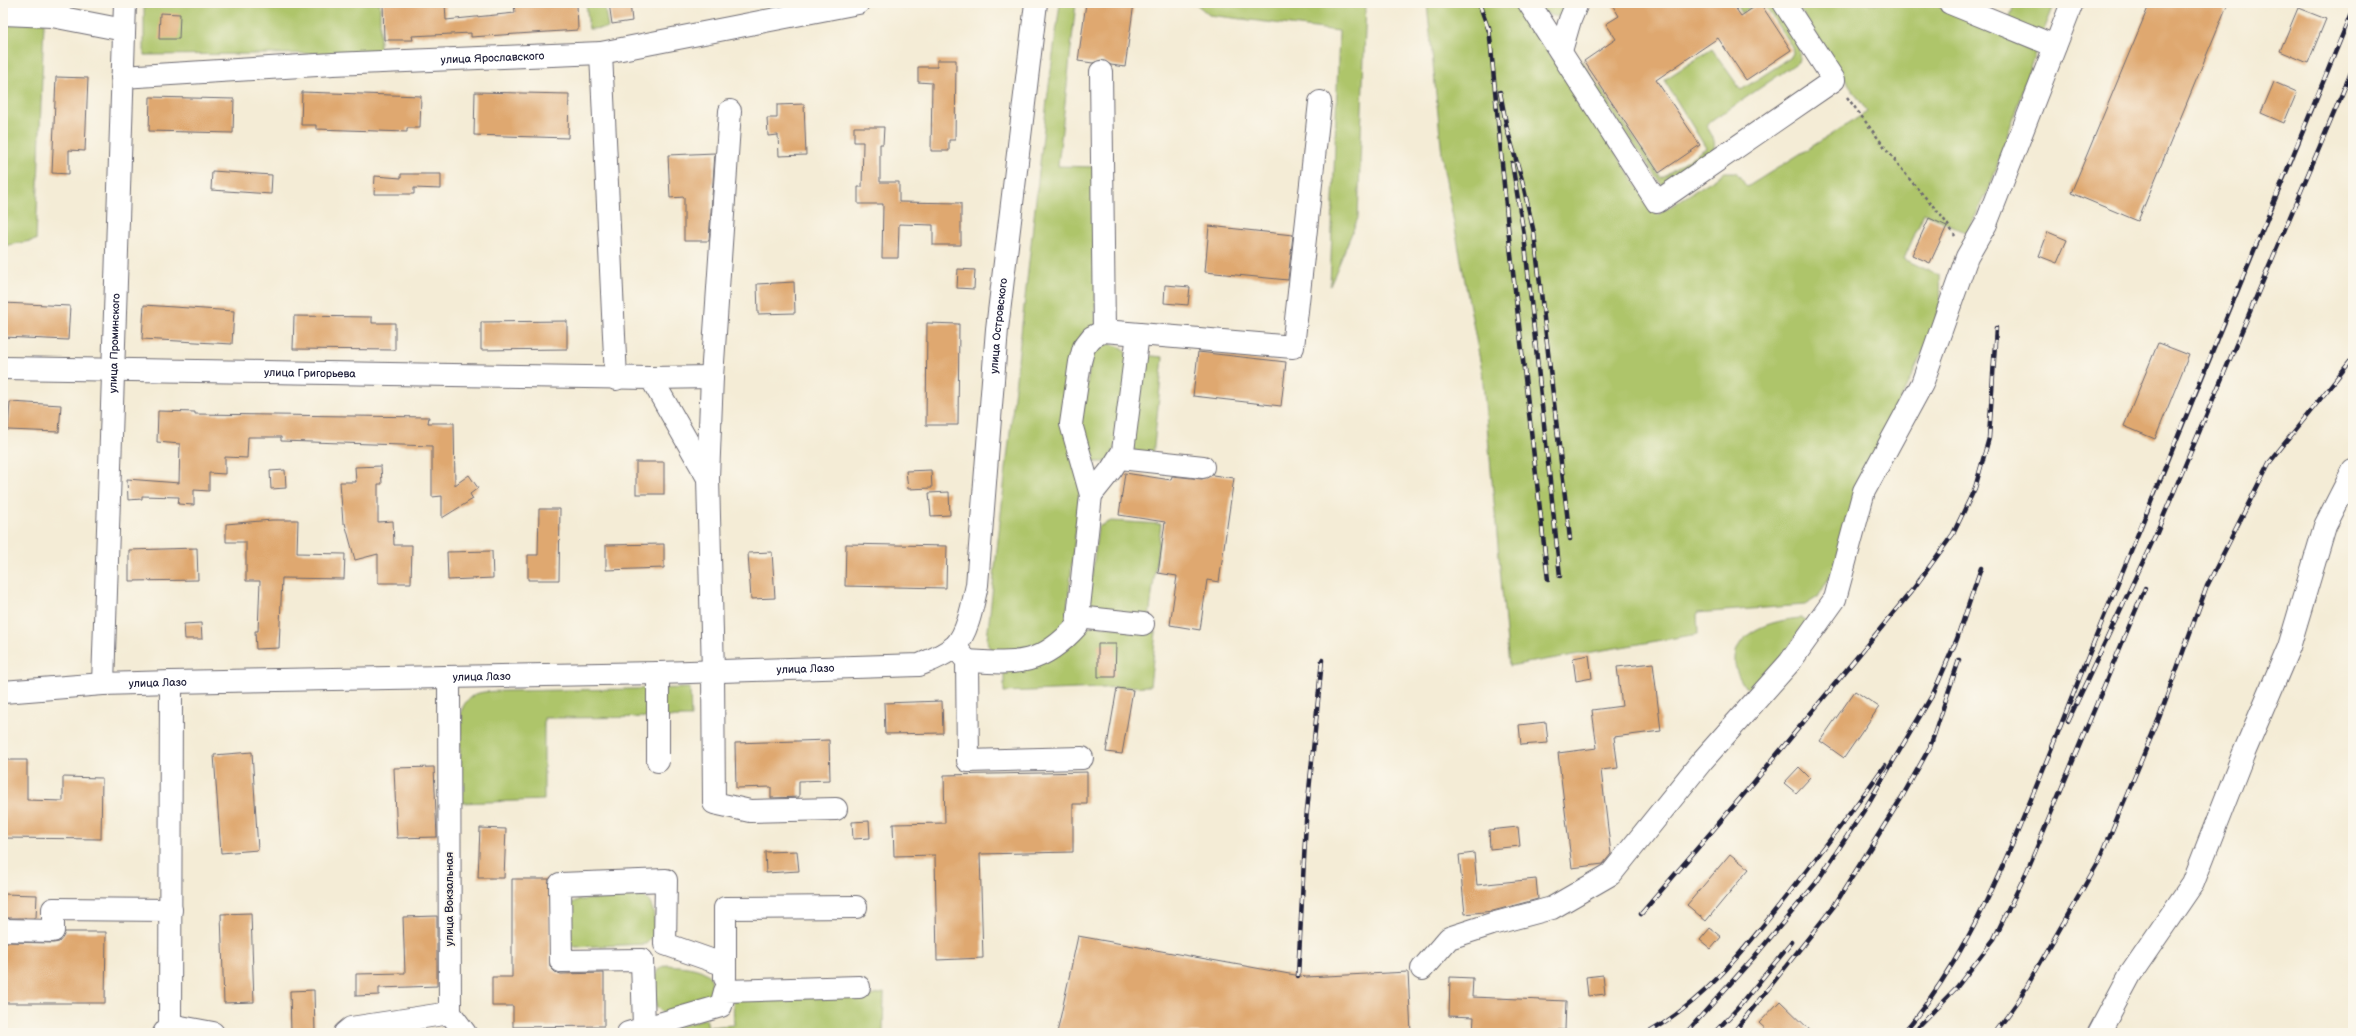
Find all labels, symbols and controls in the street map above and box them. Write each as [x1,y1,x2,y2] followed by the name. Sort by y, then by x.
[440,49,545,67] street label: улица Ярославского
[988,277,1010,374] street label: улица Островского
[106,293,123,393] street label: улица Проминского
[264,366,356,380] street label: улица Григорьева
[776,662,835,676] street label: улица Лазо
[452,670,511,684] street label: улица Лазо
[128,676,187,690] street label: улица Лазо
[443,852,456,946] street label: улица Вокзальная

